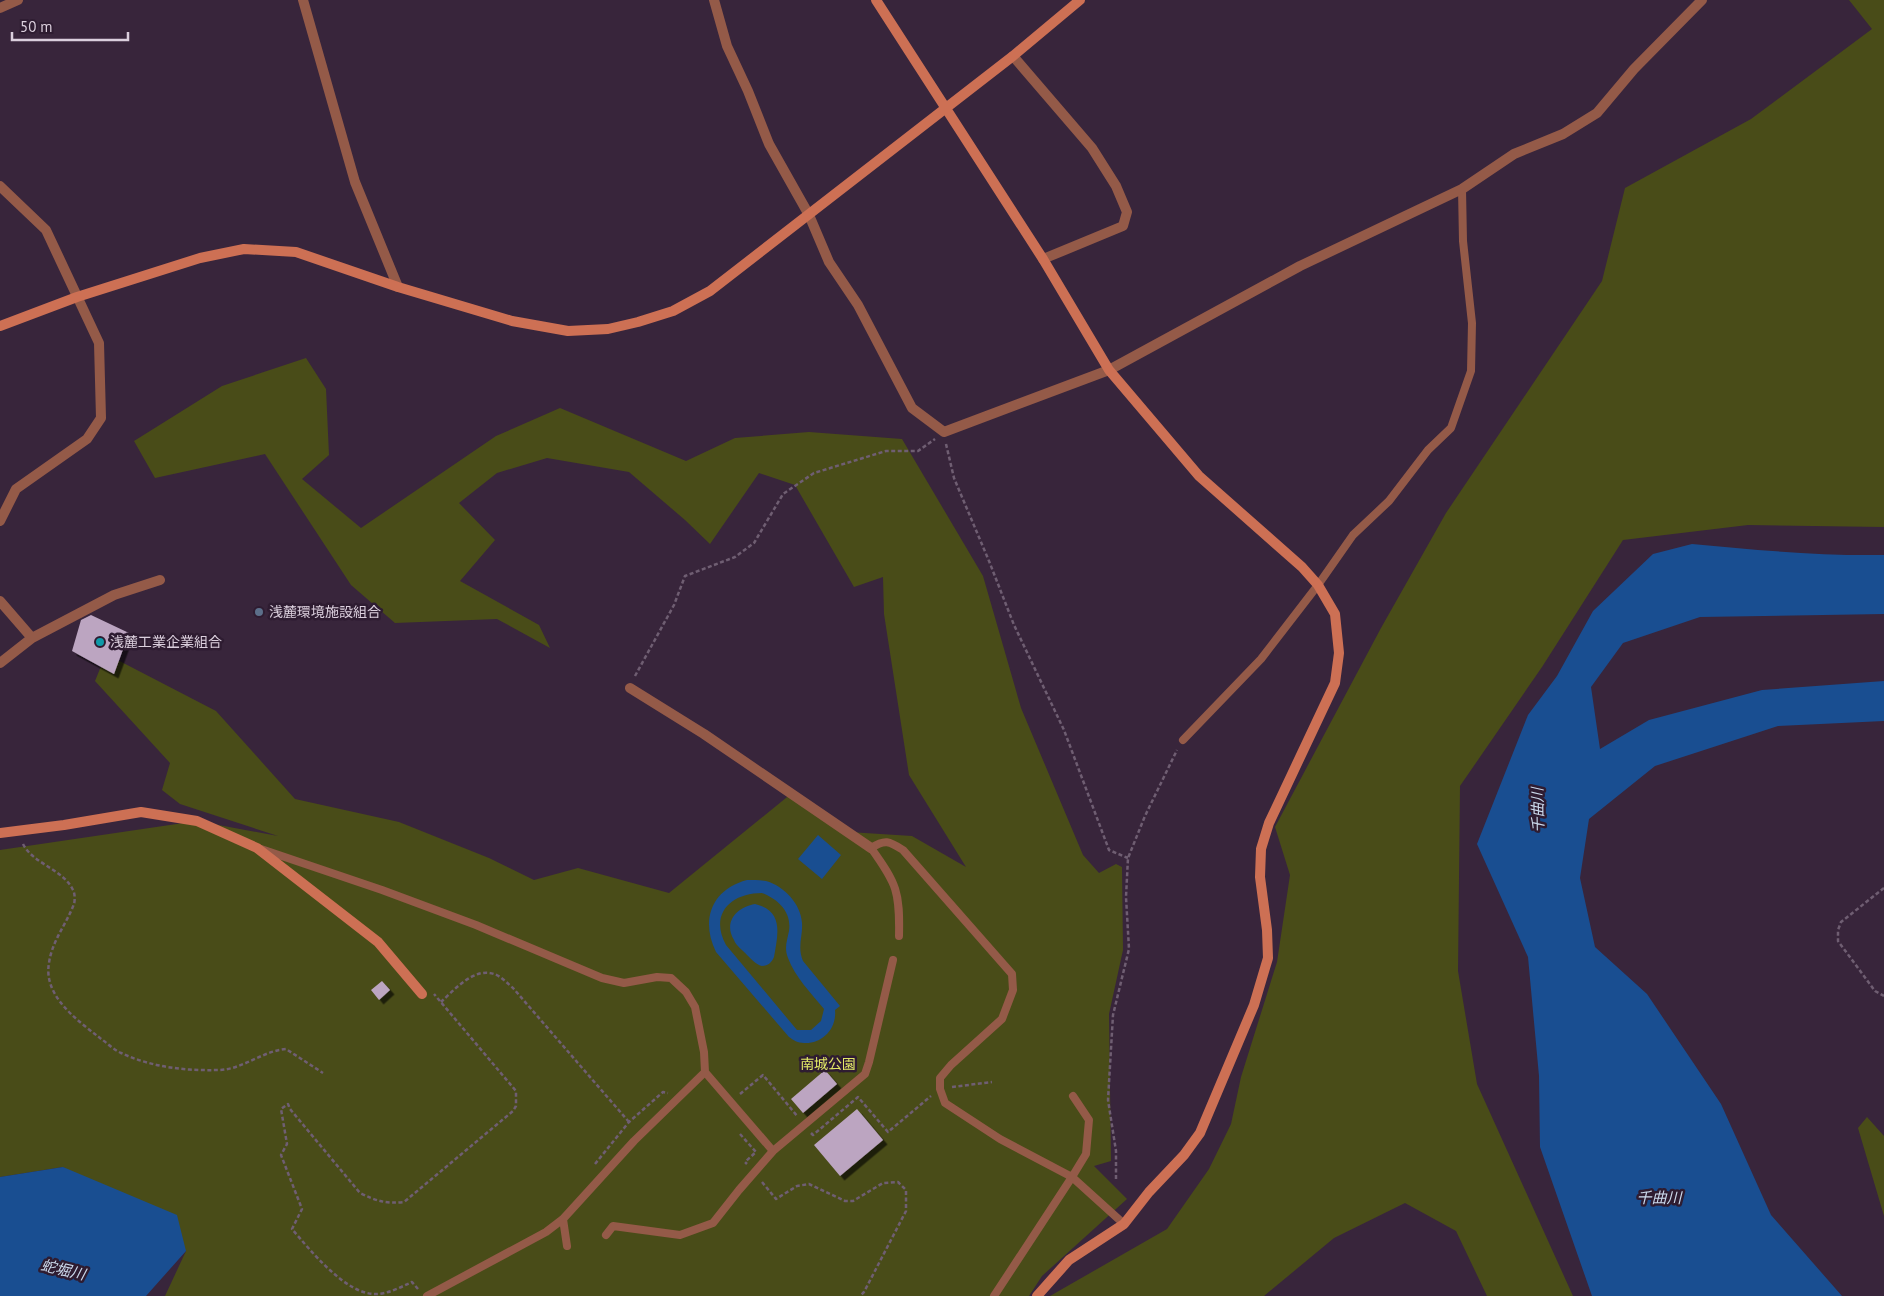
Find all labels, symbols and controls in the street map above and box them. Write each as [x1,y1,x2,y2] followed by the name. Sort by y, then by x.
[12,10,129,42] scale bar
[20,17,53,36] text: 50 m
[269,603,381,621] place label: 浅麓環境施設組合
[253,606,265,618] marker: 浅麓環境施設組合
[110,633,222,651] place label: 浅麓工業企業組合
[94,636,106,648] marker: 浅麓工業企業組合
[1528,785,1547,833] water label: 千曲川
[800,1055,856,1073] park label: 南城公園
[1636,1188,1683,1207] water label: 千曲川
[39,1255,89,1284] water label: 蛇堀川

